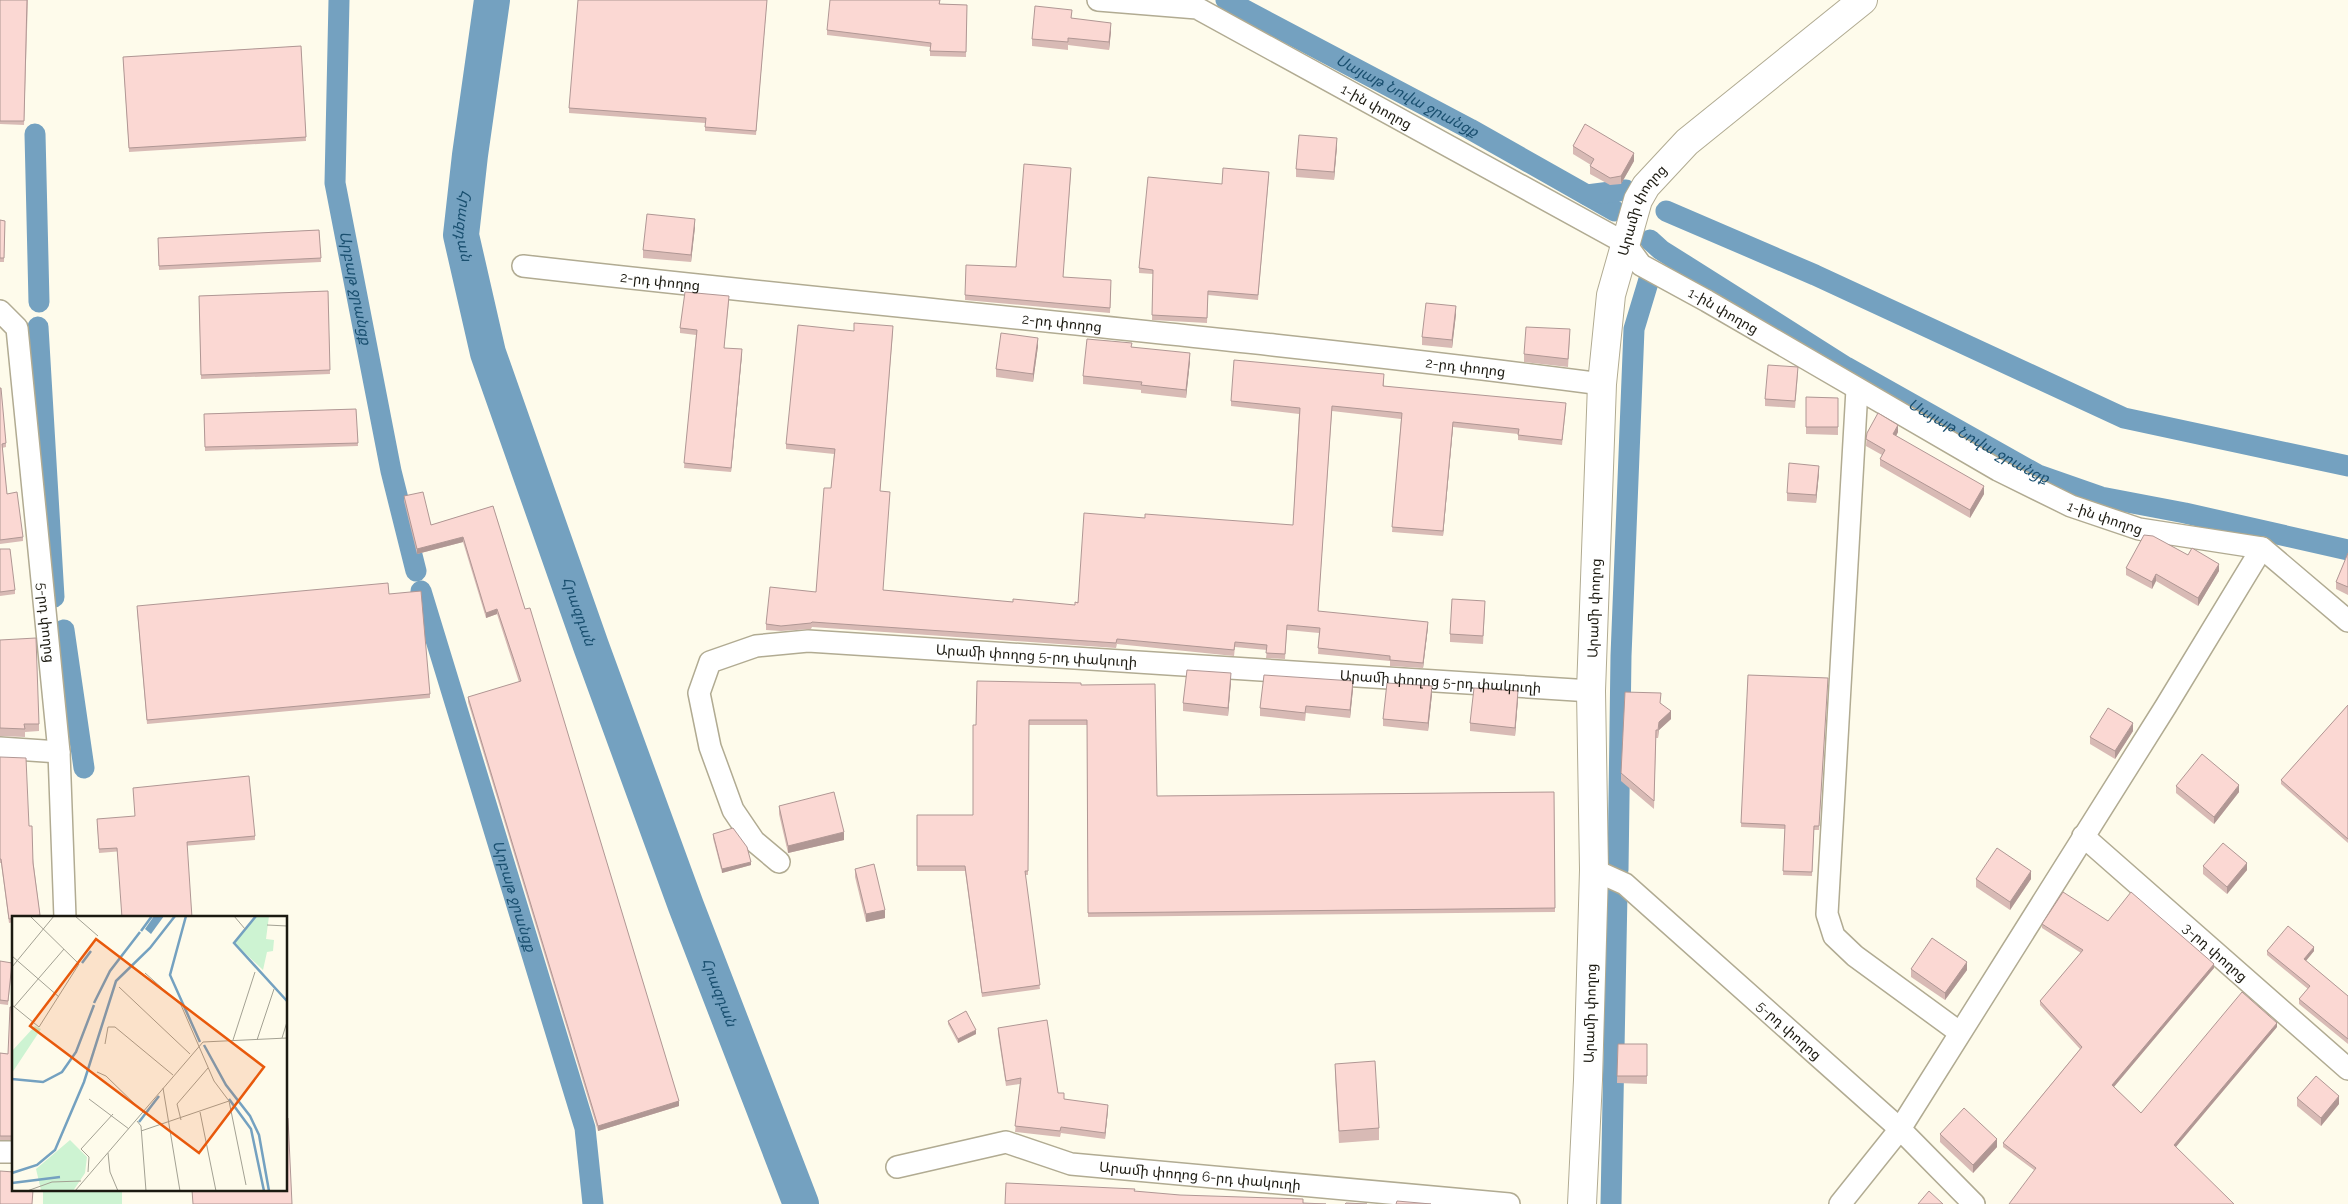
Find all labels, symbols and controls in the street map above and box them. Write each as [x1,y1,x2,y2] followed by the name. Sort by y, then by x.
[1333,51,1483,141] water label: Սայաթ Նովա ջրանցք
[1338,81,1415,132] street label: 1-ին փողոց
[1615,161,1670,258] street label: Արամի փողոց
[452,189,476,264] water label: Հրազդան
[336,230,375,347] water label: Արբաթ ջրանցք
[619,269,701,293] street label: 2-րդ փողոց
[1686,284,1761,337] street label: 1-ին փողոց
[1021,311,1103,335] street label: 2-րդ փողոց
[1425,354,1506,380] street label: 2-րդ փողոց
[1905,395,2053,488] water label: Սայաթ Նովա ջրանցք
[2065,497,2145,538] street label: 1-ին փողոց
[1584,558,1604,658] street label: Արամի փողոց
[558,574,600,649] water label: Հրազդան
[34,582,58,663] street label: 5-րդ փողոց
[935,641,1138,670] street label: Արամի փողոց 5-րդ փակուղի
[1339,667,1542,696] street label: Արամի փողոց 5-րդ փակուղի
[489,838,540,955] water label: Արբաթ ջրանցք
[12,916,288,1192] inset map
[2180,920,2251,985] street label: 3-րդ փողոց
[698,956,741,1030] water label: Հրազդան
[1580,963,1599,1063] street label: Արամի փողոց
[1754,998,1825,1063] street label: 5-րդ փողոց
[1098,1159,1302,1193] street label: Արամի փողոց 6-րդ փակուղի

